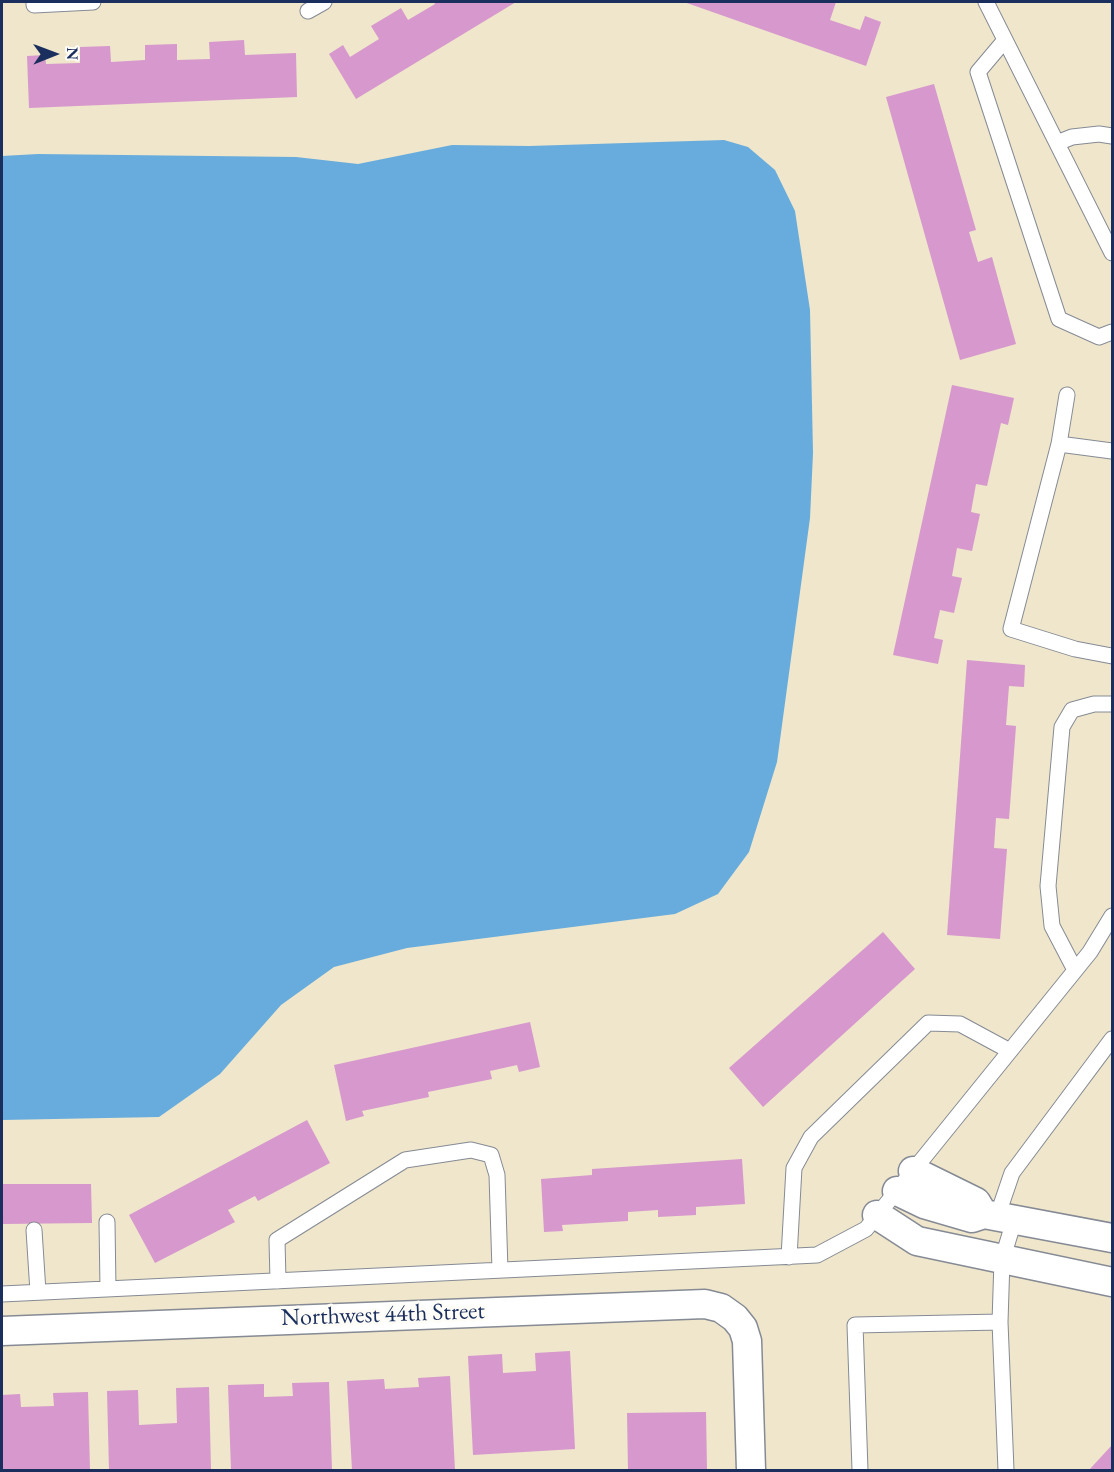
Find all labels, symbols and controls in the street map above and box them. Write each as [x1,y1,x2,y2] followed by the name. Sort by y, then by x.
[24,24,84,84] north arrow
[62,47,83,60] text: N
[281,1297,485,1333] street label: Northwest 44th Street

